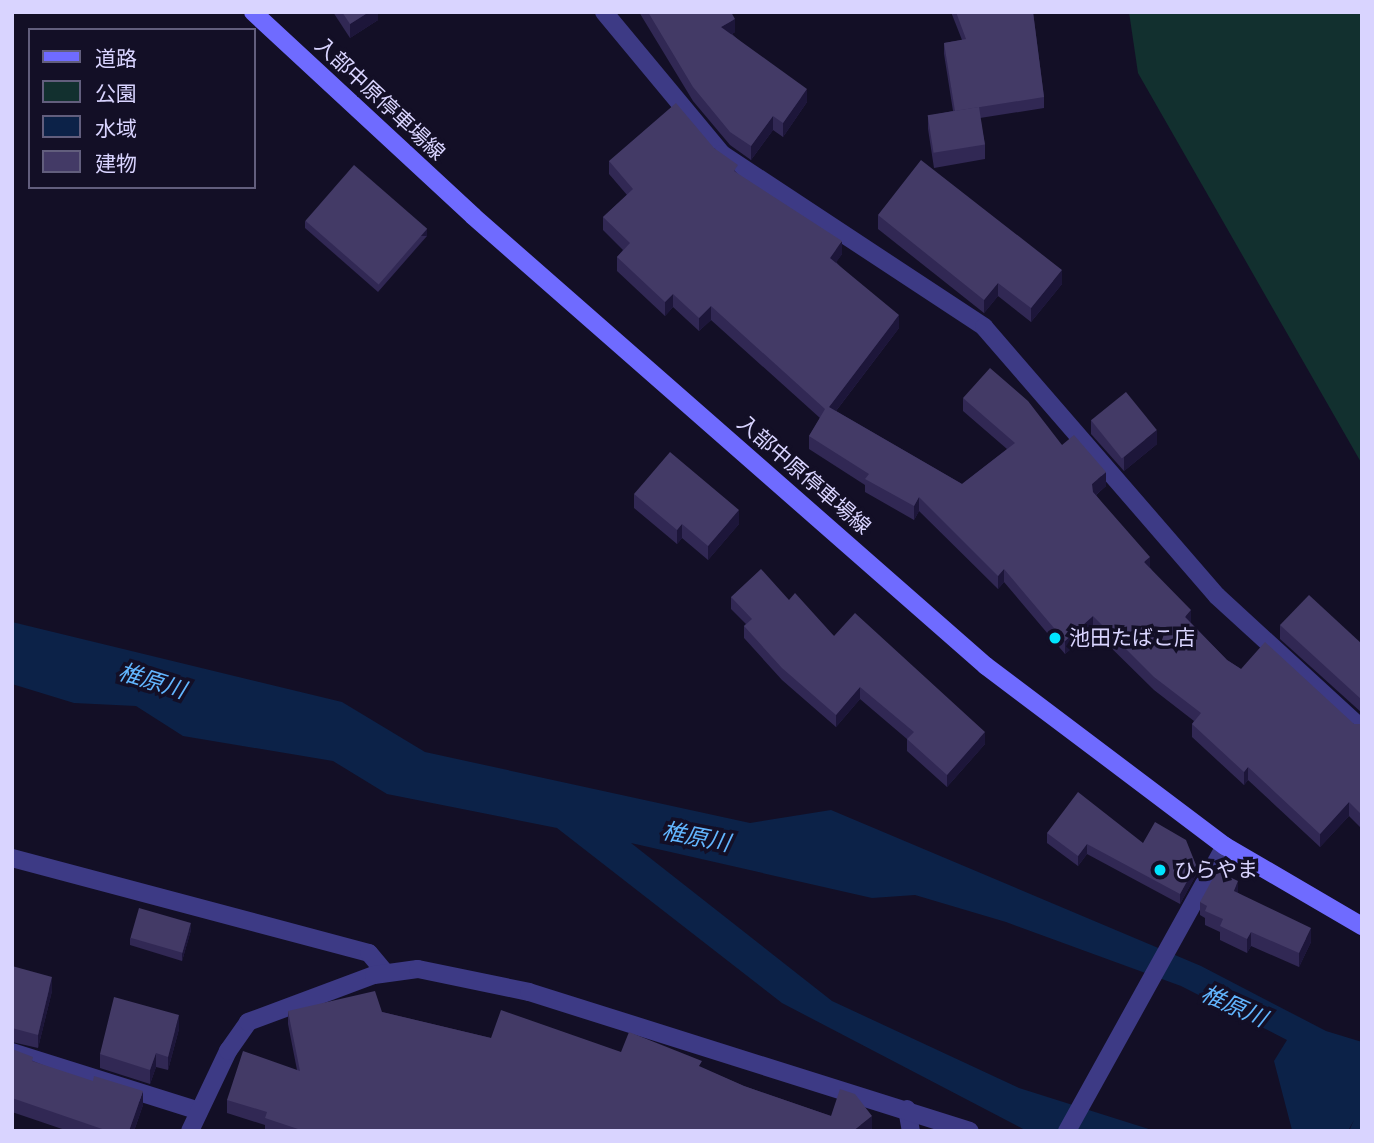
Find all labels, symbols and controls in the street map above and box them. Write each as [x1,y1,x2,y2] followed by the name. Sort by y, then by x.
[28,28,256,189] legend
[310,32,450,166] street label: 入部中原停車場線
[95,46,137,71] text: 道路
[95,81,137,106] text: 公園
[95,116,137,141] text: 水域
[95,151,137,176] text: 建物
[732,410,876,540] street label: 入部中原停車場線
[1069,625,1195,651] place label: 池田たばこ店
[1047,630,1063,646] marker: 池田たばこ店
[115,658,189,704] water label: 椎原川
[660,817,732,857] water label: 椎原川
[1174,857,1258,883] place label: ひらやま
[1152,862,1168,878] marker: ひらやま
[1197,979,1271,1033] water label: 椎原川

